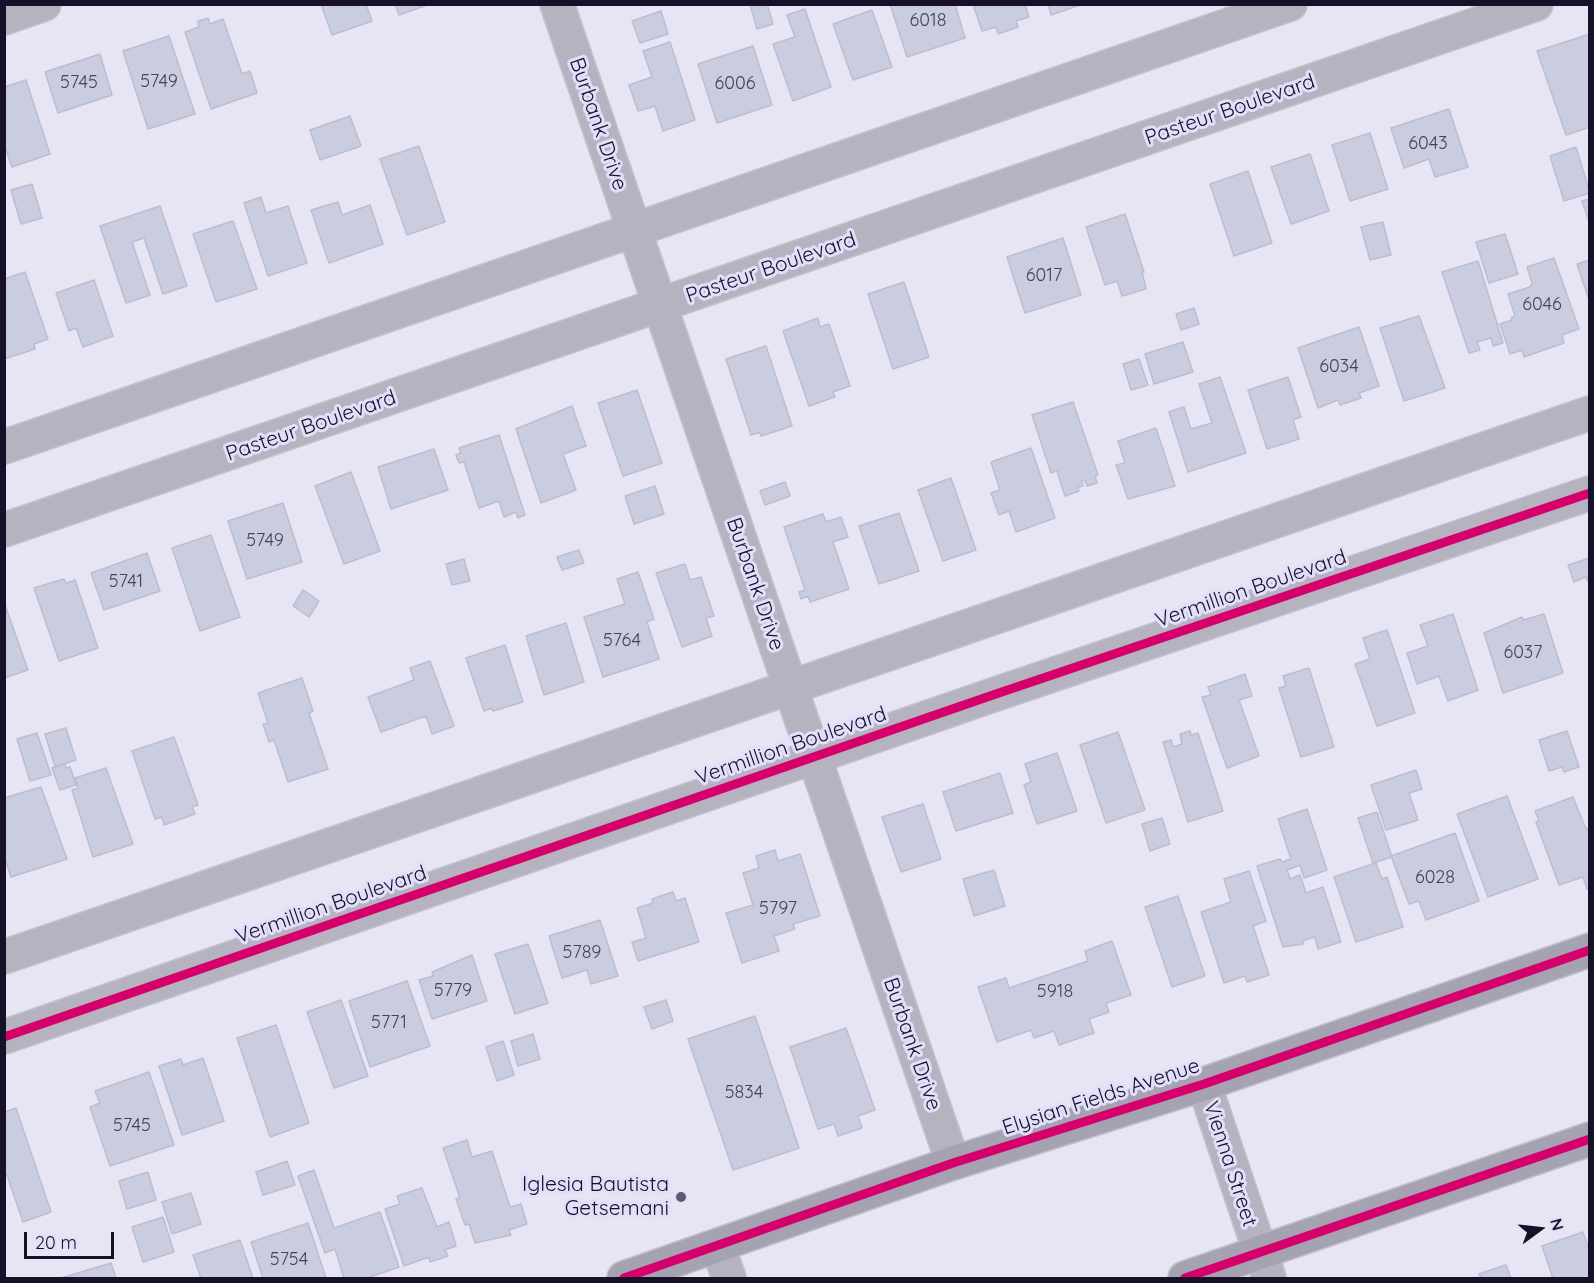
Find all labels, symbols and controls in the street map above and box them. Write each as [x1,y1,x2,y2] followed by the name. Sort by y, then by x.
[910,10,946,32] house number: 6018
[563,54,633,194] street label: Burbank Drive
[1142,69,1318,151] street label: Pasteur Boulevard
[140,71,178,93] house number: 5749
[60,72,98,94] house number: 5745
[715,73,755,95] house number: 6006
[1408,133,1448,155] house number: 6043
[683,227,859,309] street label: Pasteur Boulevard
[1026,265,1062,287] house number: 6017
[1522,294,1562,316] house number: 6046
[1319,356,1359,378] house number: 6034
[223,385,399,467] street label: Pasteur Boulevard
[720,514,790,654] street label: Burbank Drive
[246,530,284,552] house number: 5749
[1152,544,1350,634] street label: Vermillion Boulevard
[109,571,143,593] house number: 5741
[603,630,641,652] house number: 5764
[1503,642,1543,664] house number: 6037
[692,701,890,791] street label: Vermillion Boulevard
[232,860,430,950] street label: Vermillion Boulevard
[1415,867,1455,889] house number: 6028
[759,898,797,920] house number: 5797
[563,942,601,964] house number: 5789
[877,974,947,1114] street label: Burbank Drive
[434,980,472,1002] house number: 5779
[1037,981,1073,1003] house number: 5918
[371,1012,407,1034] house number: 5771
[999,1053,1203,1141] street label: Elysian Fields Avenue
[725,1082,763,1104] house number: 5834
[1198,1098,1262,1230] street label: Vienna Street
[113,1115,151,1137] house number: 5745
[522,1172,669,1222] place label: Iglesia Bautista Getsemani
[674,1190,688,1204] marker: Iglesia Bautista Getsemani
[1510,1199,1570,1259] north arrow
[1546,1216,1569,1233] text: N
[27,1220,117,1258] scale bar
[35,1231,77,1254] text: 20 m
[270,1249,308,1271] house number: 5754

